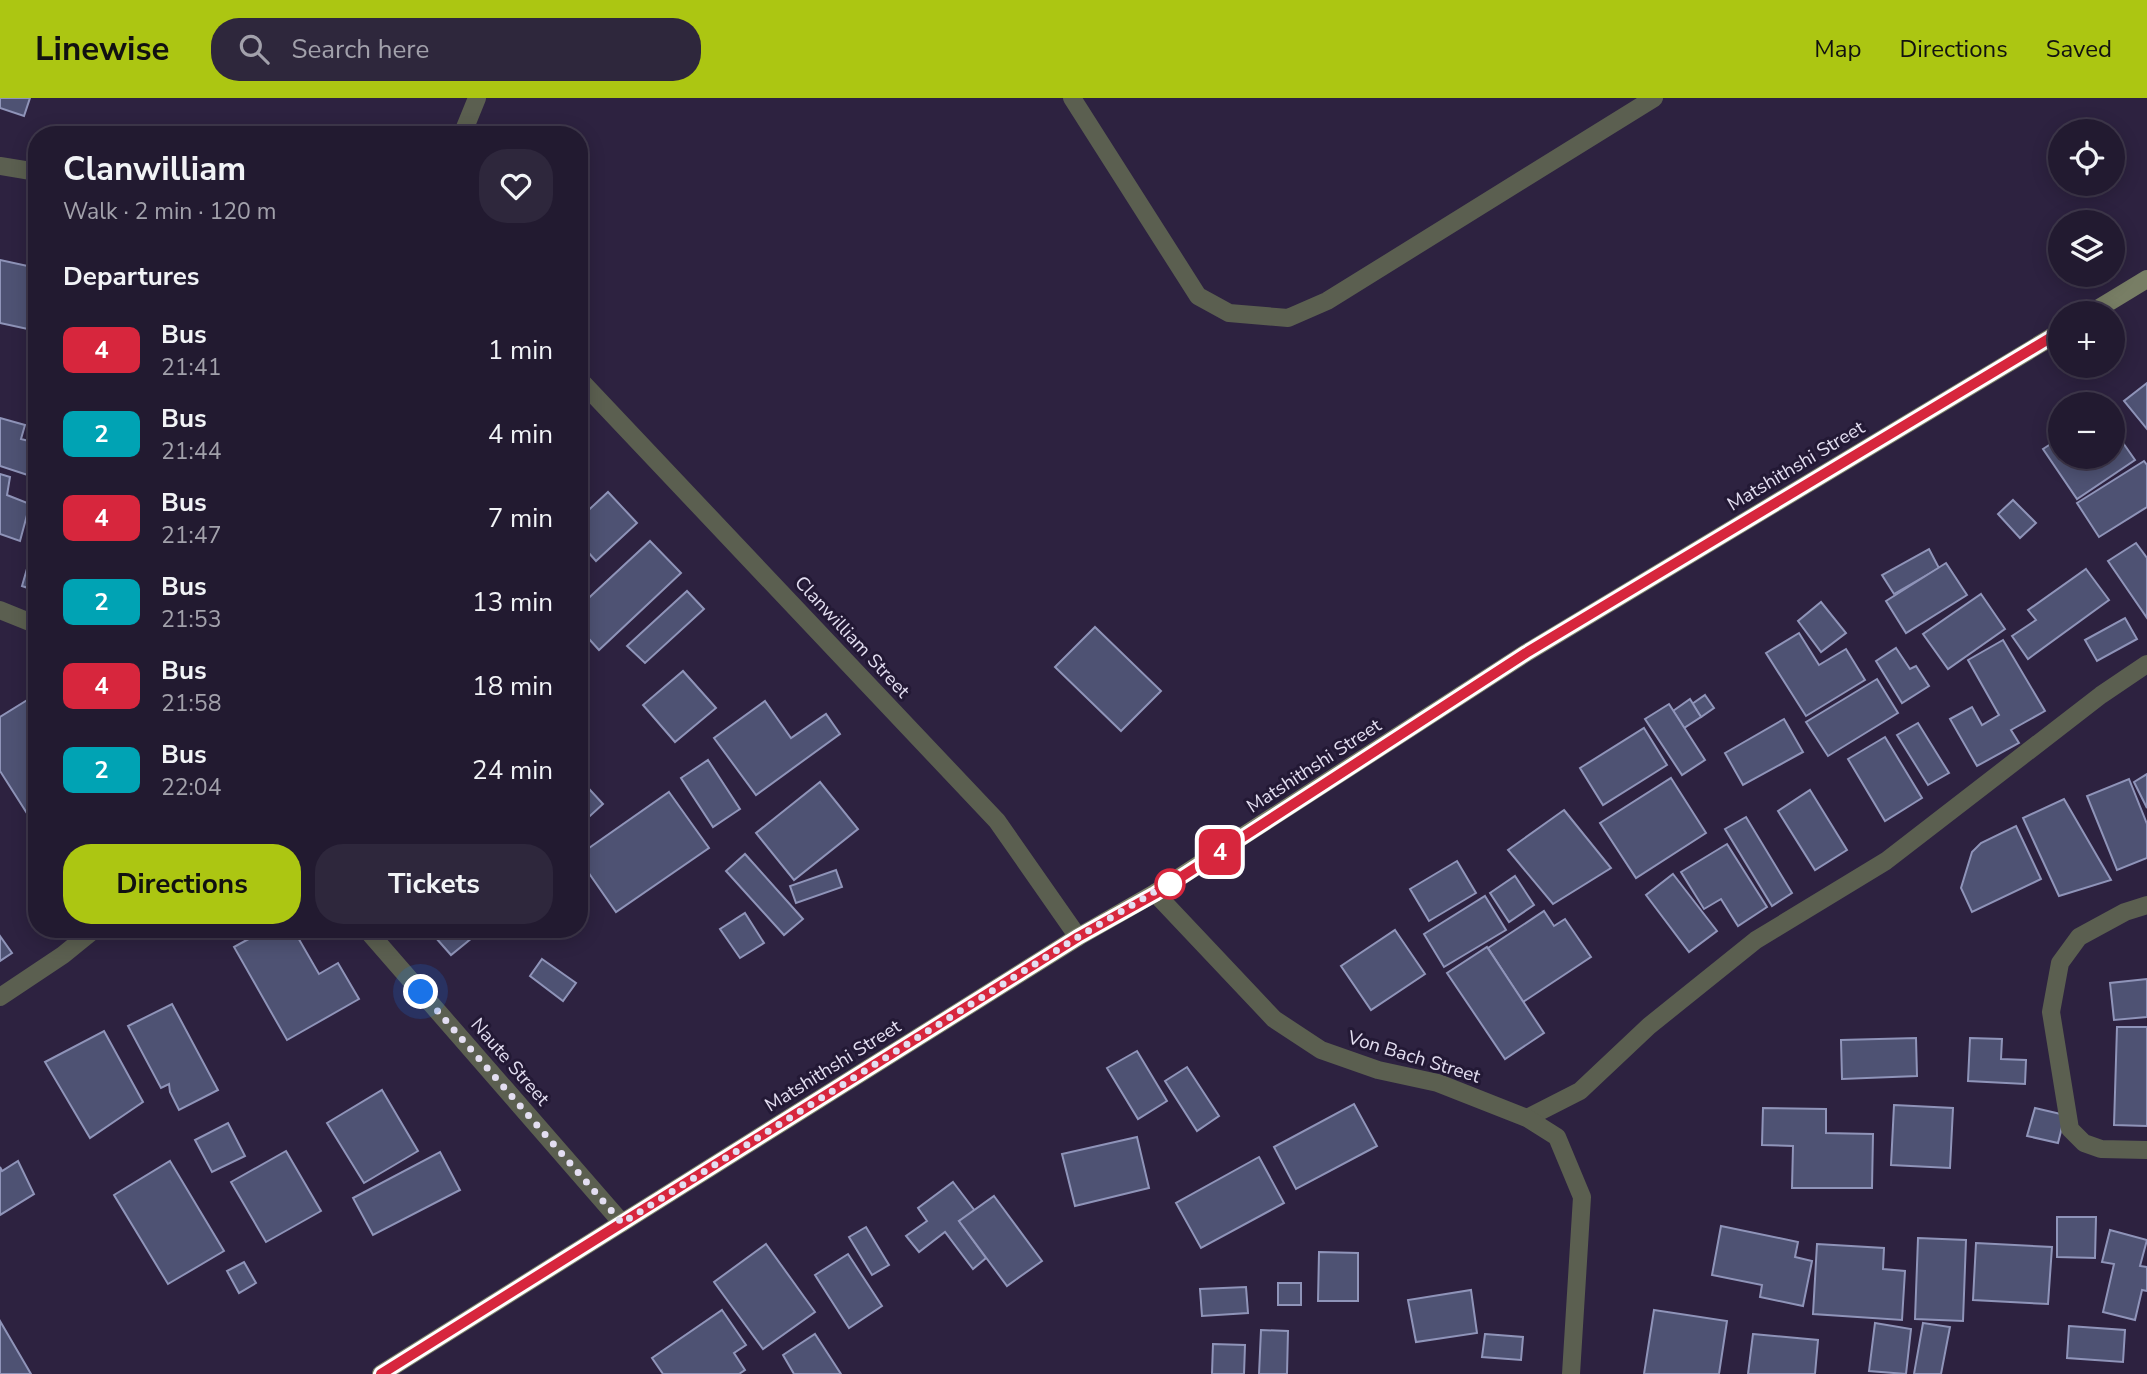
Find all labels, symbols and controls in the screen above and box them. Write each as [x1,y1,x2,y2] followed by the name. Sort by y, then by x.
[211,18,701,81] search box
[35,27,169,72] text: Linewise
[235,30,273,68] icon: search
[291,32,429,67] text: Search here
[1814,33,1861,65] text: Map
[1899,33,2008,65] text: Directions
[2046,33,2112,65] text: Saved
[2048,119,2125,469] map controls
[2048,119,2125,196] button: locate
[63,147,246,192] text: Clanwilliam
[479,149,553,223] button: heart
[63,196,276,227] text: Walk · 2 min · 120 m
[2048,210,2125,287] button: layers
[63,259,199,294] text: Departures
[2048,301,2125,378] button: +
[161,317,207,352] text: Bus
[488,333,553,368] text: 1 min
[94,334,109,366] text: 4
[161,352,221,383] text: 21:41
[2048,392,2125,469] button: −
[161,401,207,436] text: Bus
[1723,415,1870,517] street label: Matshithshi Street
[488,417,553,452] text: 4 min
[94,418,109,450] text: 2
[161,436,221,467] text: 21:44
[161,485,207,520] text: Bus
[488,501,553,536] text: 7 min
[94,502,109,534] text: 4
[161,520,221,551] text: 21:47
[161,569,207,604] text: Bus
[789,570,916,704] street label: Clanwilliam Street
[472,585,553,620] text: 13 min
[94,586,109,618] text: 2
[161,604,221,635] text: 21:53
[161,653,207,688] text: Bus
[472,669,553,704] text: 18 min
[94,670,109,702] text: 4
[161,688,221,719] text: 21:58
[1242,712,1387,819] street label: Matshithshi Street
[161,737,207,772] text: Bus
[472,753,553,788] text: 24 min
[94,754,109,786] text: 2
[161,772,221,803] text: 22:04
[1197,829,1243,875] line badge: 4
[1213,836,1227,868] text: 4
[63,844,301,924] button: Directions
[315,844,553,924] button: Tickets
[1155,869,1185,899] unlabelled marker
[403,974,438,1009] your location
[465,1013,556,1112] street label: Naute Street
[760,1014,906,1118] street label: Matshithshi Street
[1344,1024,1484,1090] street label: Von Bach Street

